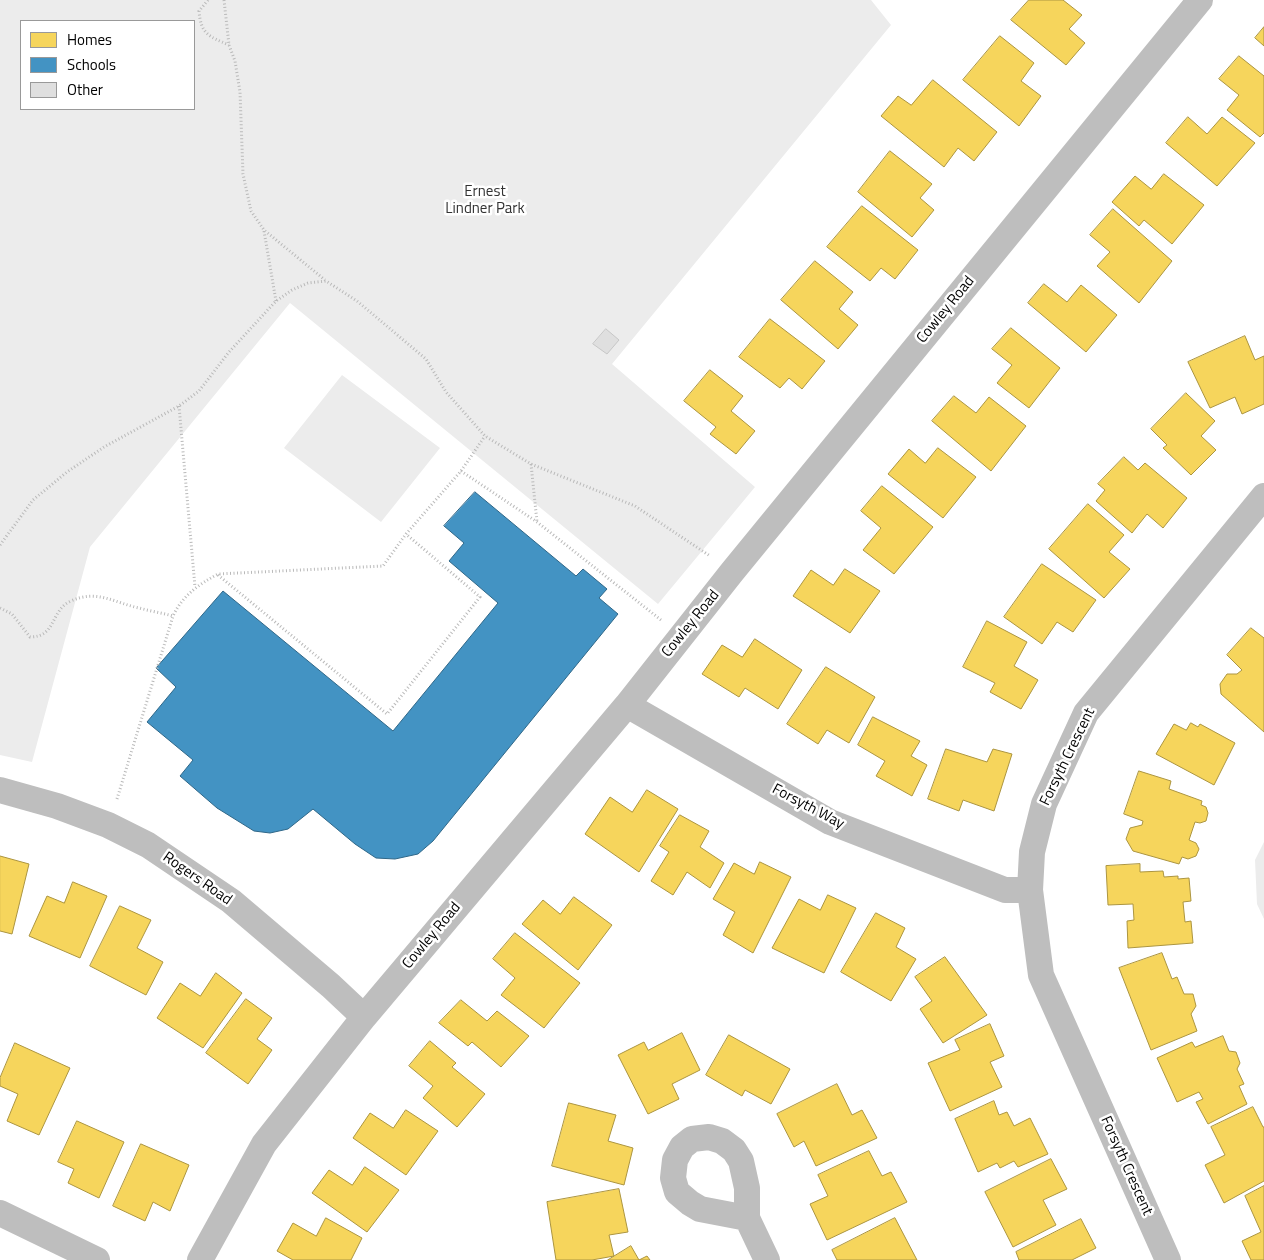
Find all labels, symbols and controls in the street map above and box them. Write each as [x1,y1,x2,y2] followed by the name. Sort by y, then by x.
[20,20,195,110] legend
[67,28,112,51] text: Homes
[67,53,116,76] text: Schools
[67,78,103,101] text: Other
[445,183,525,218] park label: Ernest Lindner Park
[913,273,979,347] street label: Cowley Road
[658,587,724,661] street label: Cowley Road
[1037,705,1099,809] street label: Forsyth Crescent
[769,780,847,834] street label: Forsyth Way
[159,849,235,909] street label: Rogers Road
[399,899,465,973] street label: Cowley Road
[1096,1114,1156,1218] street label: Forsyth Crescent

